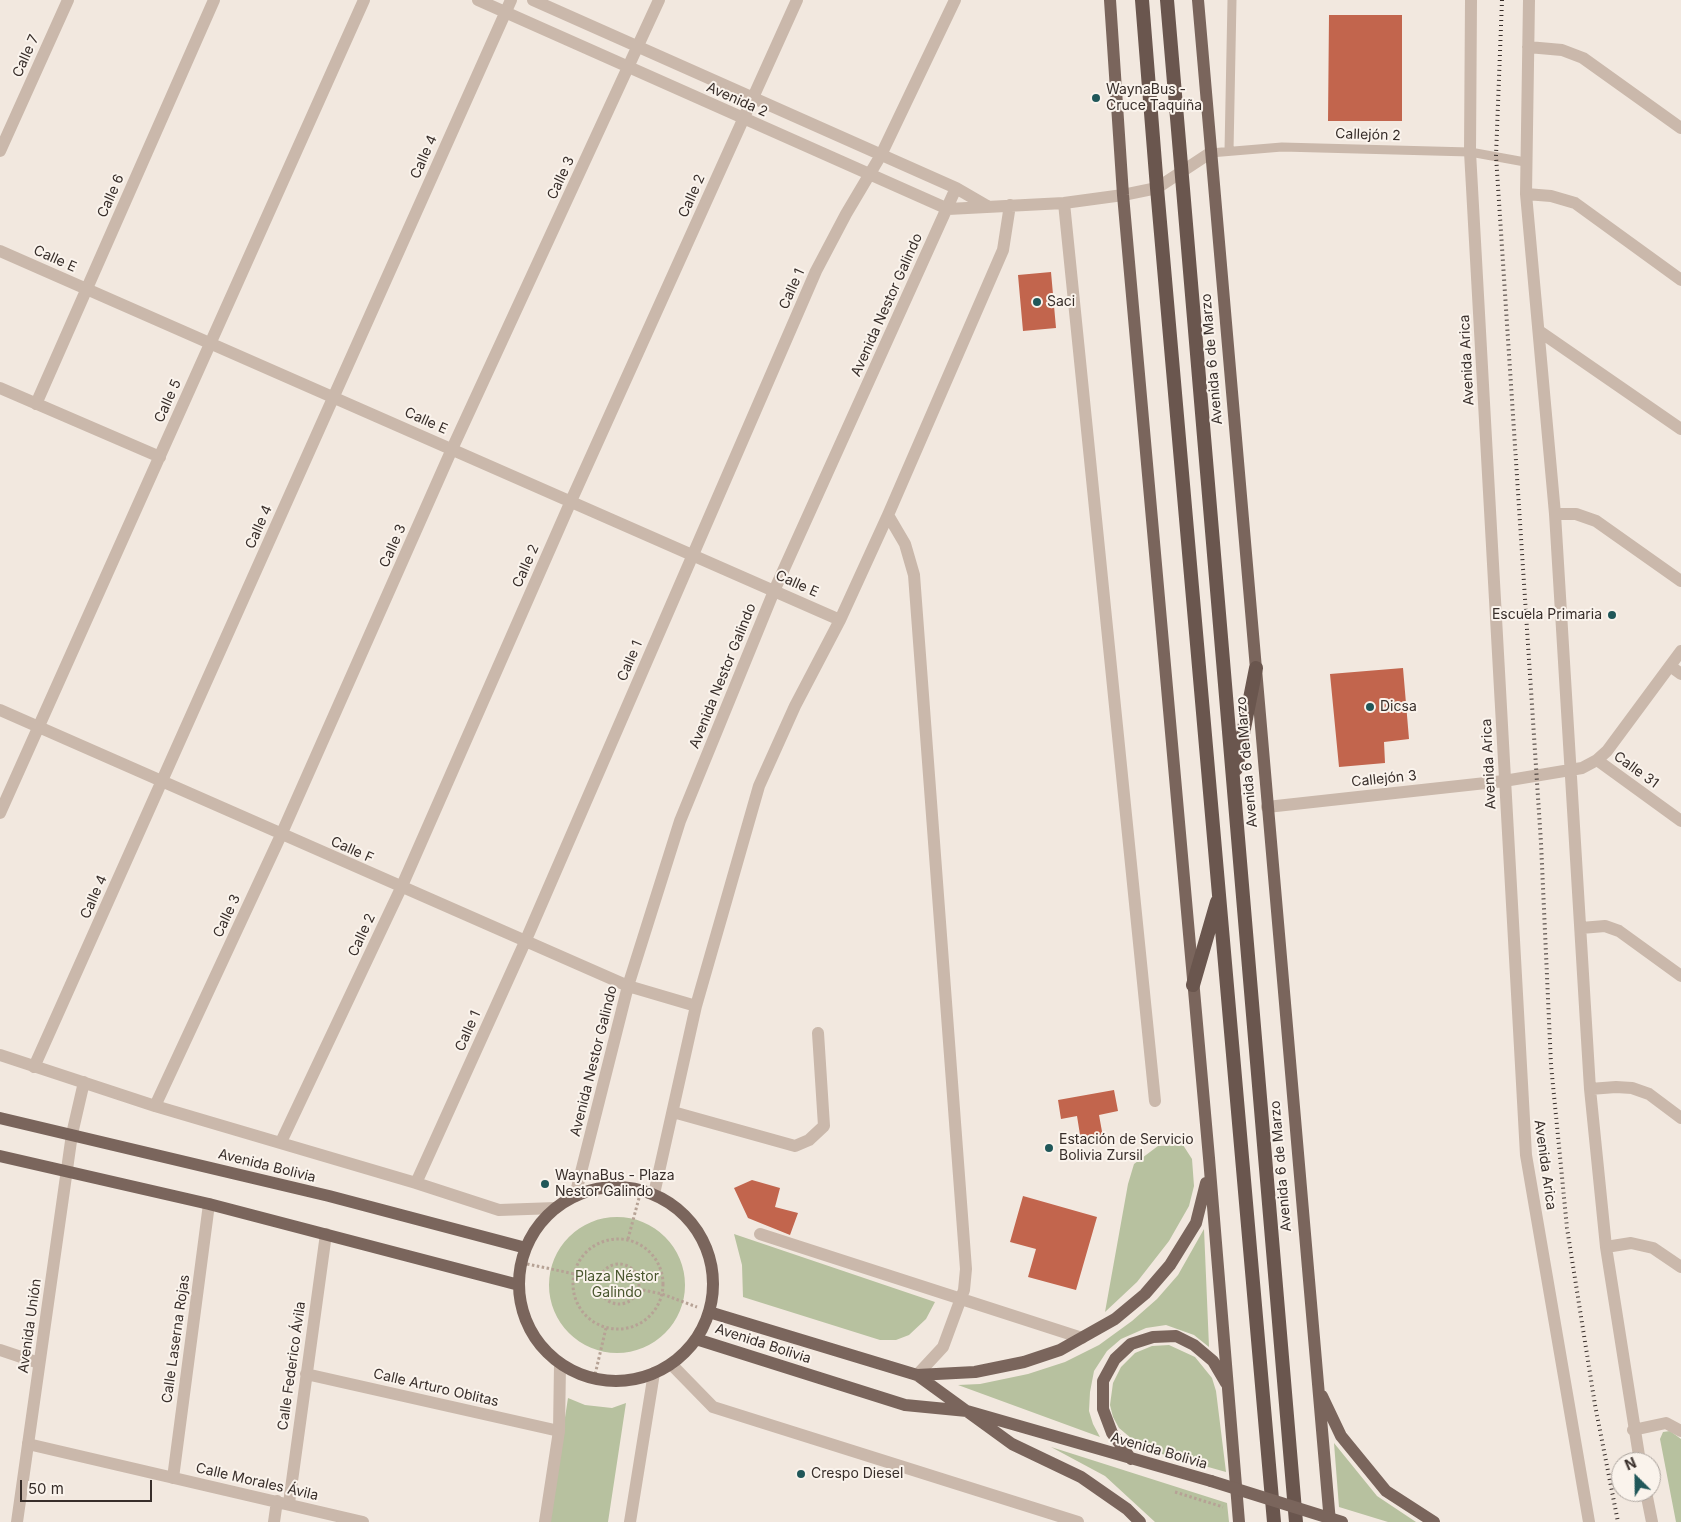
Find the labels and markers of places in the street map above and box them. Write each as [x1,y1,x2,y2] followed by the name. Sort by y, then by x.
[1106,82,1202,114] place label: WaynaBus - Cruce Taquiña
[1090,92,1102,104] marker: WaynaBus - Cruce Taquiña
[1047,294,1075,310] place label: Saci
[1031,296,1043,308] marker: Saci
[1492,607,1602,623] place label: Escuela Primaria
[1606,609,1618,621] marker: Escuela Primaria
[1380,699,1417,715] place label: Dicsa
[1364,701,1376,713] marker: Dicsa
[1059,1132,1194,1164] place label: Estación de Servicio Bolivia Zursil
[1043,1142,1055,1154] marker: Estación de Servicio Bolivia Zursil
[555,1168,675,1200] place label: WaynaBus - Plaza Nestor Galindo
[539,1178,551,1190] marker: WaynaBus - Plaza Nestor Galindo
[811,1466,903,1482] place label: Crespo Diesel
[795,1468,807,1480] marker: Crespo Diesel

